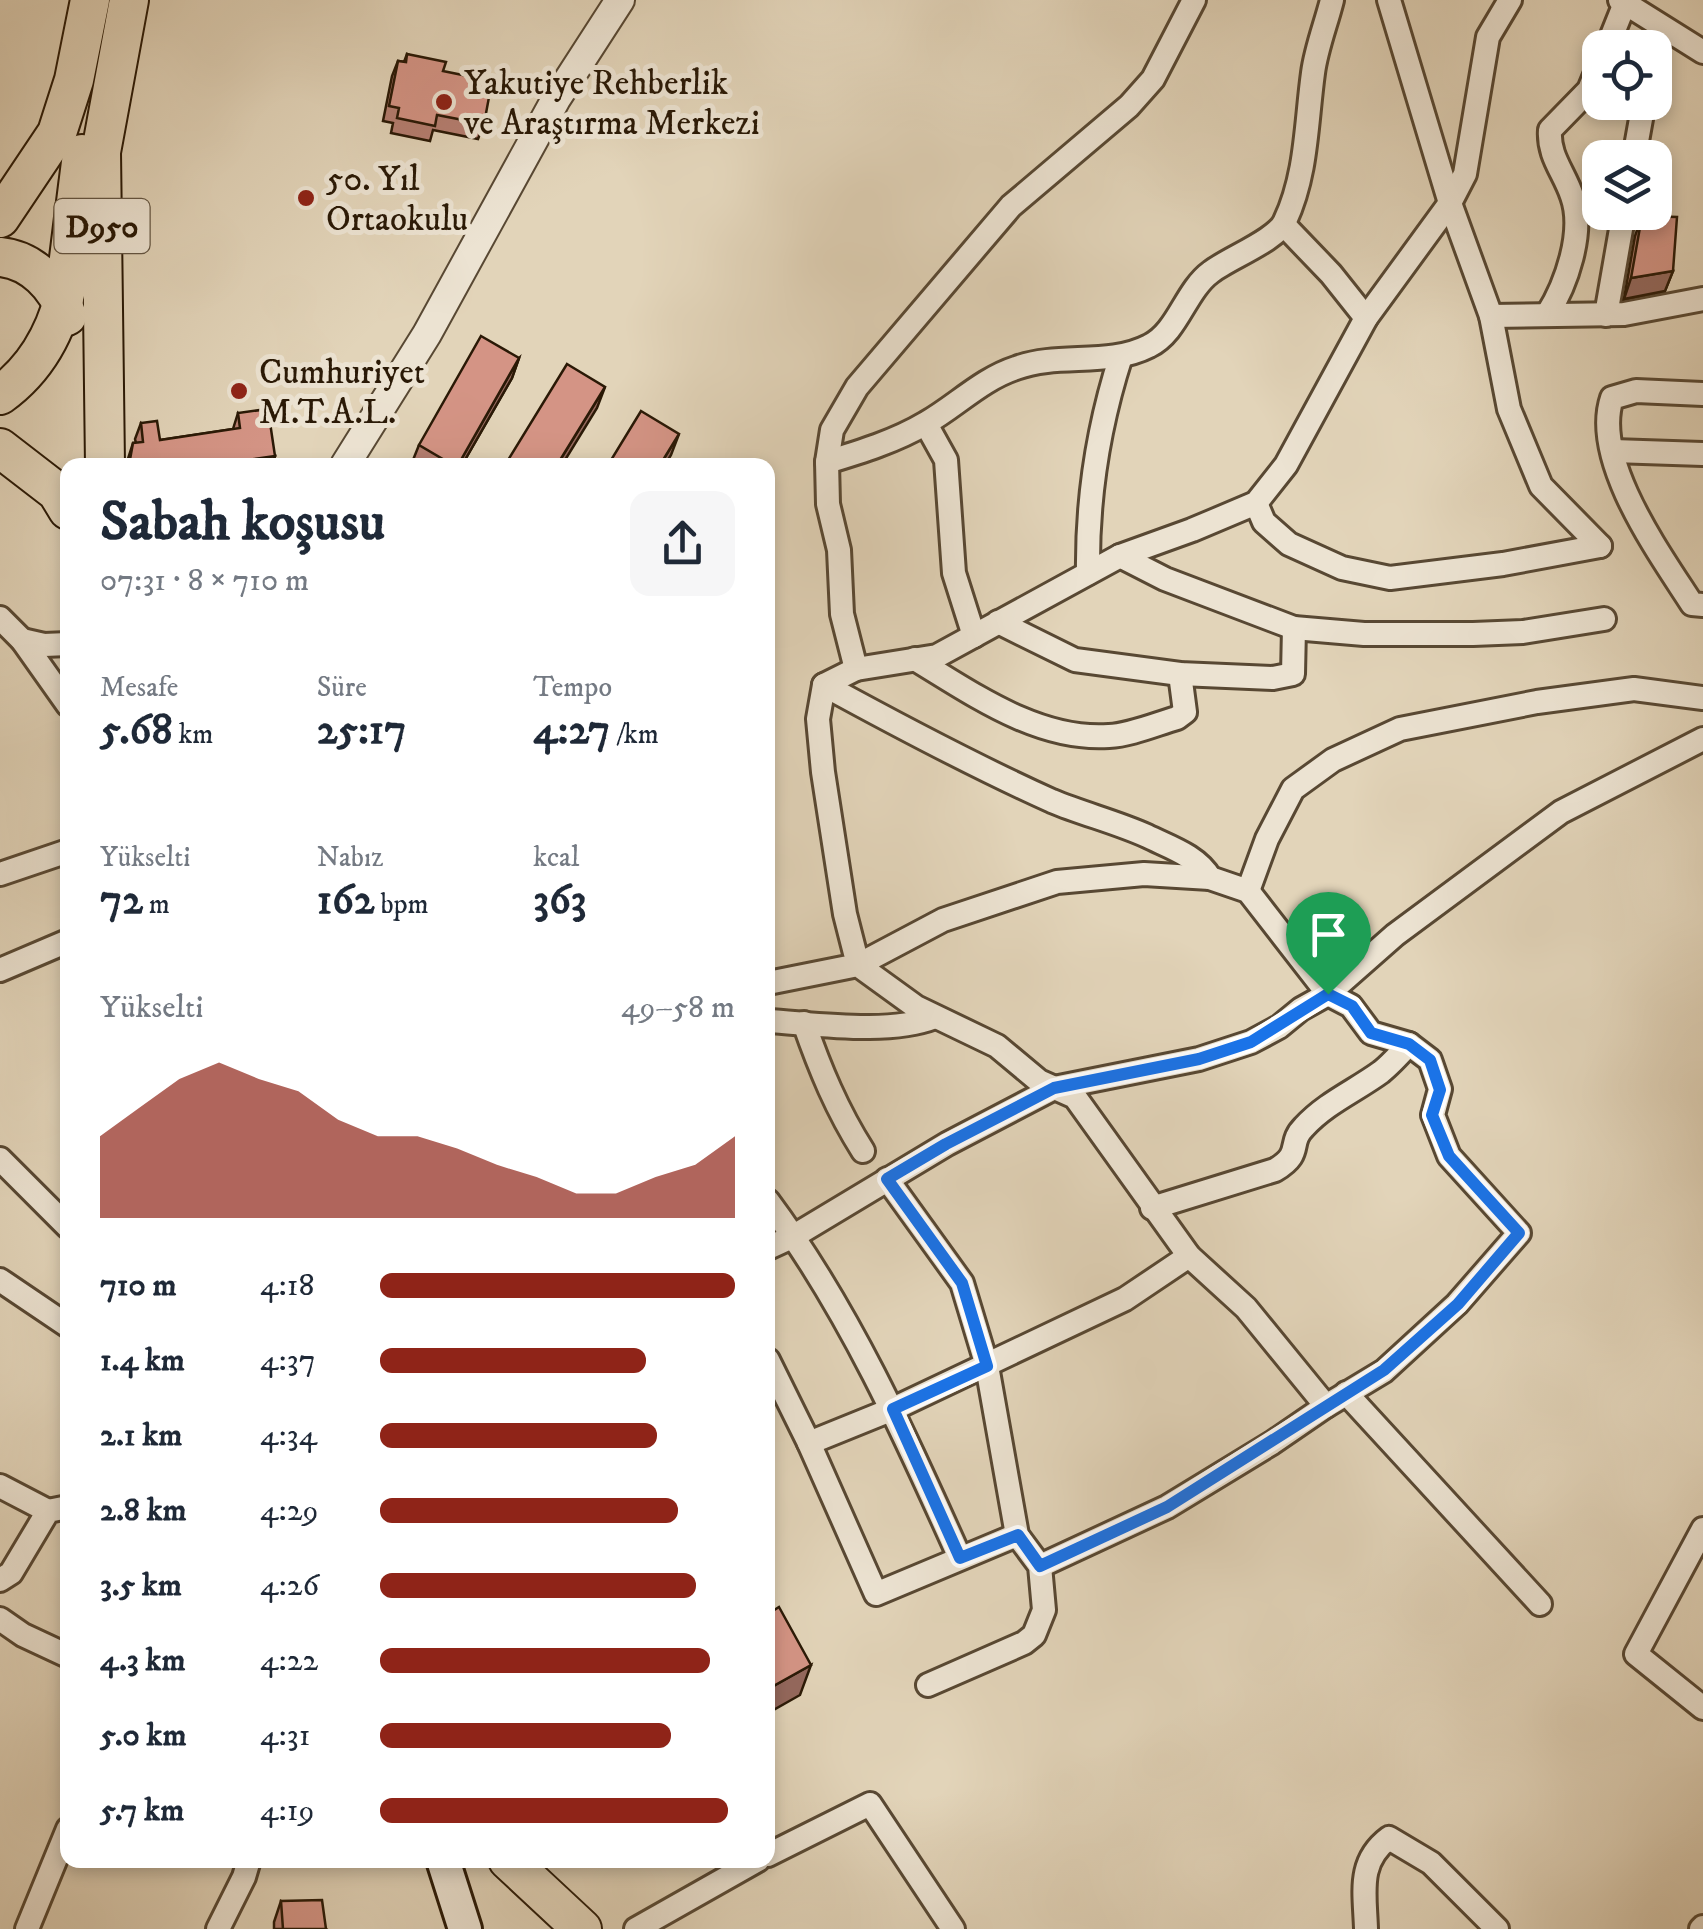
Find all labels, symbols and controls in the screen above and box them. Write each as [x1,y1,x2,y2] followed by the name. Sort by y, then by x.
[1582,30,1672,230] map controls
[1582,30,1672,120] button: locate
[463,62,760,146] place label: Yakutiye Rehberlik ve Araştırma Merkezi
[433,91,455,113] marker: Yakutiye Rehberlik ve Araştırma Merkezi
[1582,140,1672,230] button: layers
[326,158,468,242] place label: 50. Yıl Ortaokulu
[295,187,317,209] marker: 50. Yıl Ortaokulu
[54,199,150,253] road number: D950
[259,351,425,435] place label: Cumhuriyet M.T.A.L.
[228,380,250,402] marker: Cumhuriyet M.T.A.L.
[100,489,385,558] text: Sabah koşusu
[630,491,735,596] button: share
[100,561,309,601] text: 07:31 · 8 × 710 m
[100,670,178,705] text: Mesafe
[317,670,367,705] text: Süre
[533,670,612,705] text: Tempo
[100,705,172,757] text: 5.68
[317,705,406,757] text: 25:17
[533,705,610,757] text: 4:27
[172,717,213,752] text: km
[610,717,659,752] text: /km
[100,840,190,875] text: Yükselti
[317,840,383,875] text: Nabız
[533,840,579,875] text: kcal
[100,875,143,927] text: 72
[317,875,374,927] text: 162
[533,875,587,927] text: 363
[143,887,170,922] text: m
[374,887,429,922] text: bpm
[1286,892,1371,995] pin
[1301,907,1356,962] icon: arrive
[100,988,203,1028] text: Yükselti
[621,988,735,1028] text: 49–58 m
[100,1266,177,1306] text: 710 m
[260,1266,315,1306] text: 4:18
[100,1341,185,1381] text: 1.4 km
[260,1341,316,1381] text: 4:37
[100,1416,182,1456] text: 2.1 km
[260,1416,317,1456] text: 4:34
[100,1491,187,1531] text: 2.8 km
[260,1491,318,1531] text: 4:29
[100,1566,182,1606] text: 3.5 km
[260,1566,319,1606] text: 4:26
[100,1641,185,1681] text: 4.3 km
[260,1641,318,1681] text: 4:22
[100,1716,187,1756] text: 5.0 km
[260,1716,310,1756] text: 4:31
[100,1791,184,1831] text: 5.7 km
[260,1791,314,1831] text: 4:19

